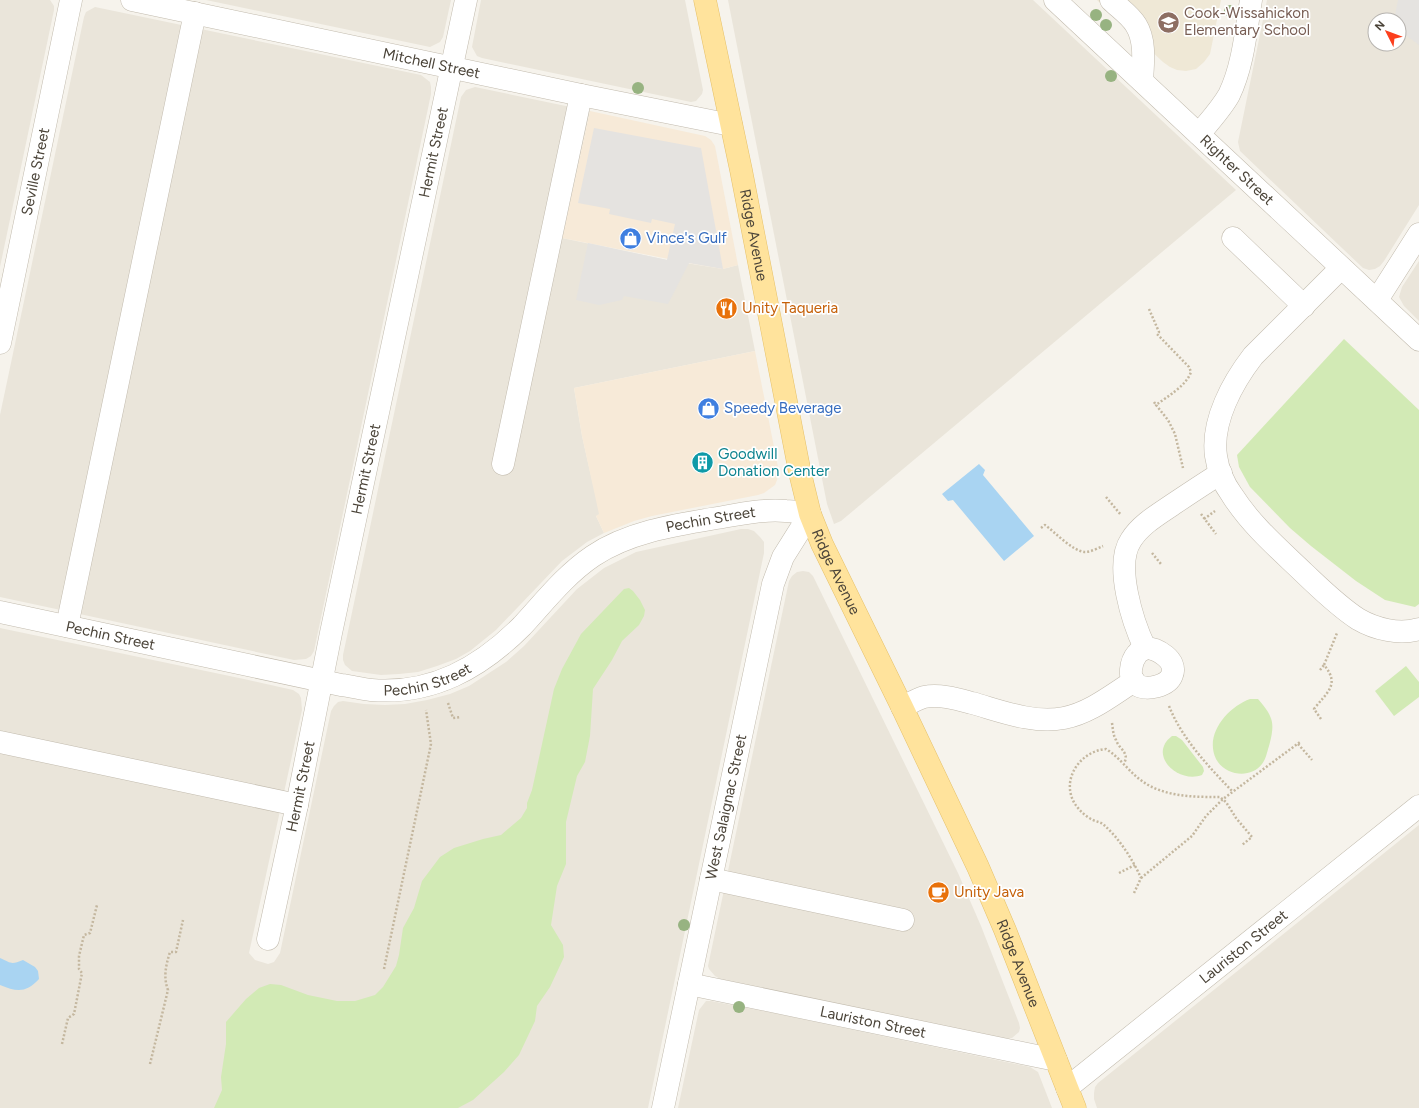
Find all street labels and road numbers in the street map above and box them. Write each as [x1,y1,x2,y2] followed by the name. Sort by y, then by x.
[381,44,482,82] street label: Mitchell Street
[415,105,452,199] street label: Hermit Street
[18,126,53,217] street label: Seville Street
[1196,131,1278,209] street label: Righter Street
[736,188,771,282] street label: Ridge Avenue
[348,422,384,516] street label: Hermit Street
[664,503,757,536] street label: Pechin Street
[808,526,864,618] street label: Ridge Avenue
[64,617,157,654] street label: Pechin Street
[383,659,475,700] street label: Pechin Street
[702,732,750,881] street label: West Salaignac Street
[282,739,319,834] street label: Hermit Street
[1196,906,1291,987] street label: Lauriston Street
[992,917,1044,1010] street label: Ridge Avenue
[818,1002,928,1042] street label: Lauriston Street

